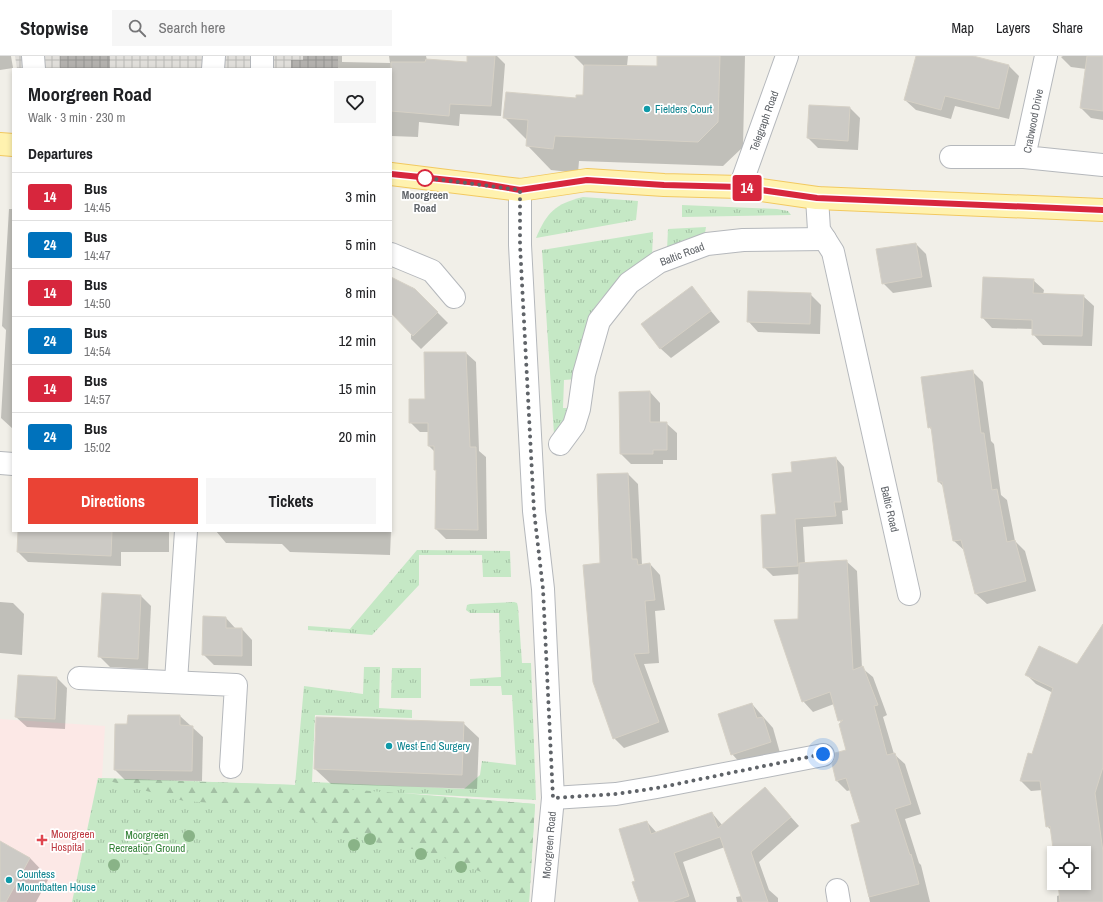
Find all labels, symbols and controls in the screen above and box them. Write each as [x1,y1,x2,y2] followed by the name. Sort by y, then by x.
[112,10,392,46] search box
[20,15,88,41] text: Stopwise
[126,17,148,39] icon: search
[158,17,225,38] text: Search here
[952,19,974,37] text: Map
[996,19,1030,37] text: Layers
[1052,19,1083,37] text: Share
[28,81,152,107] text: Moorgreen Road
[334,81,376,123] button: heart
[1020,88,1046,154] street label: Crabwood Drive
[747,89,781,153] street label: Telegraph Road
[655,102,713,116] place label: Fielders Court
[642,104,652,114] marker: Fielders Court
[28,109,125,126] text: Walk · 3 min · 230 m
[28,143,93,164] text: Departures
[416,169,434,187] marker: Moorgreen Road
[729,175,765,201] line badge: 14
[84,178,107,199] text: Bus
[741,179,753,197] text: 14
[345,186,376,207] text: 3 min
[44,188,56,206] text: 14
[402,188,448,215] place label: Moorgreen Road
[84,199,111,216] text: 14:45
[84,226,107,247] text: Bus
[345,234,376,255] text: 5 min
[44,236,56,254] text: 24
[658,239,706,269] street label: Baltic Road
[84,247,111,264] text: 14:47
[84,274,107,295] text: Bus
[345,282,376,303] text: 8 min
[44,284,56,302] text: 14
[84,295,111,312] text: 14:50
[84,322,107,343] text: Bus
[338,330,376,351] text: 12 min
[44,332,56,350] text: 24
[84,343,111,360] text: 14:54
[84,370,107,391] text: Bus
[338,378,376,399] text: 15 min
[44,380,56,398] text: 14
[84,391,111,408] text: 14:57
[84,418,107,439] text: Bus
[338,426,376,447] text: 20 min
[44,428,56,446] text: 24
[84,439,111,456] text: 15:02
[28,478,198,524] button: Directions
[206,478,376,524] button: Tickets
[878,485,902,533] street label: Baltic Road
[397,739,471,753] place label: West End Surgery
[384,741,394,751] marker: West End Surgery
[813,744,833,764] your location
[539,811,559,879] street label: Moorgreen Road
[51,827,95,854] place label: Moorgreen Hospital
[109,828,185,855] park label: Moorgreen Recreation Ground
[36,834,48,846] marker: Moorgreen Hospital
[1047,846,1091,890] map controls
[1047,846,1091,890] button: locate
[17,867,96,894] place label: Countess Mountbatten House
[4,875,14,885] marker: Countess Mountbatten House

